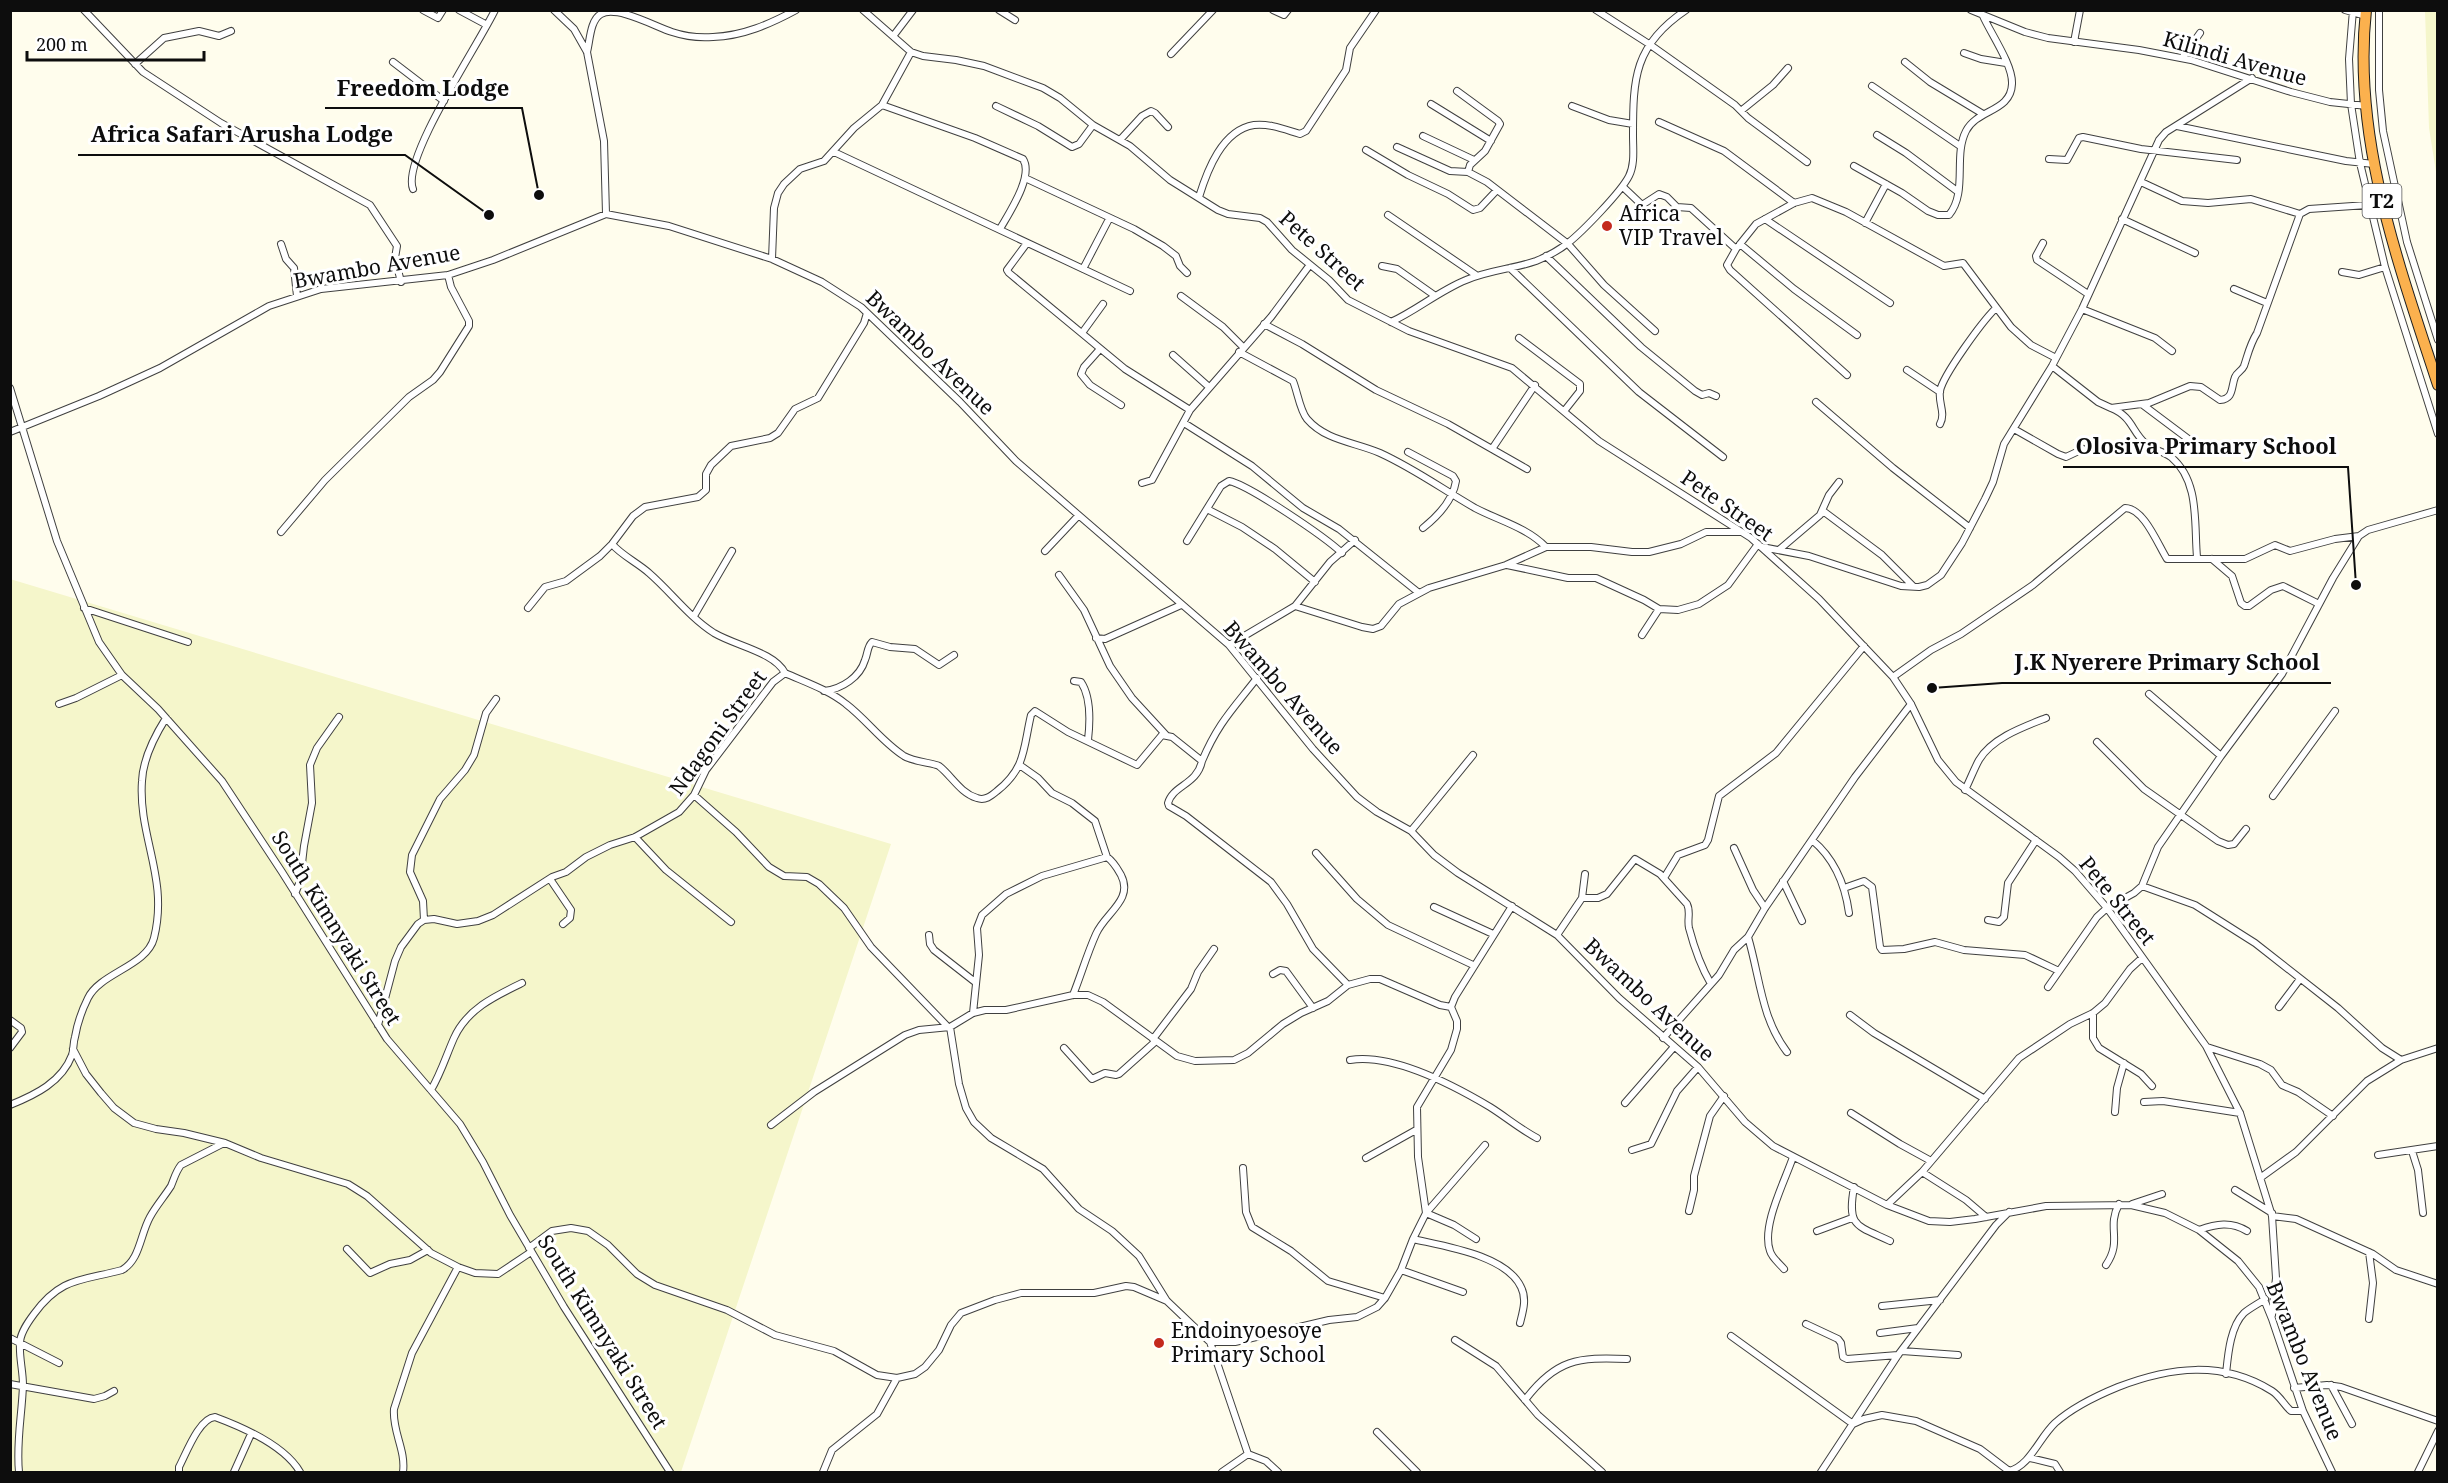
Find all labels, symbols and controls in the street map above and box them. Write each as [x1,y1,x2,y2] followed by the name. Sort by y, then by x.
[27,24,204,62] scale bar
[2160,24,2310,92] street label: Kilindi Avenue
[36,32,88,56] text: 200 m
[325,68,522,108] callout: Freedom Lodge
[337,72,509,102] text: Freedom Lodge
[78,115,405,155] callout: Africa Safari Arusha Lodge
[91,118,393,148] text: Africa Safari Arusha Lodge
[2362,184,2402,218] road number: T2
[1619,199,1724,251] place label: Africa VIP Travel
[1274,204,1372,296] street label: Pete Street
[1600,219,1614,233] marker: Africa VIP Travel
[291,238,462,294] street label: Bwambo Avenue
[860,284,1001,421] street label: Bwambo Avenue
[2063,427,2348,467] callout: Olosiva Primary School
[2075,430,2337,460] text: Olosiva Primary School
[1676,463,1779,547] street label: Pete Street
[1218,614,1350,760] street label: Bwambo Avenue
[2002,643,2331,683] callout: J.K Nyerere Primary School
[2013,646,2320,676] text: J.K Nyerere Primary School
[662,664,772,801] street label: Ndagoni Street
[266,825,408,1030] street label: South Kimnyaki Street
[2073,850,2162,951] street label: Pete Street
[1578,931,1721,1067] street label: Bwambo Avenue
[532,1229,674,1434] street label: South Kimnyaki Street
[2260,1277,2350,1444] street label: Bwambo Avenue
[1171,1316,1326,1368] place label: Endoinyoesoye Primary School
[1152,1336,1166,1350] marker: Endoinyoesoye Primary School

